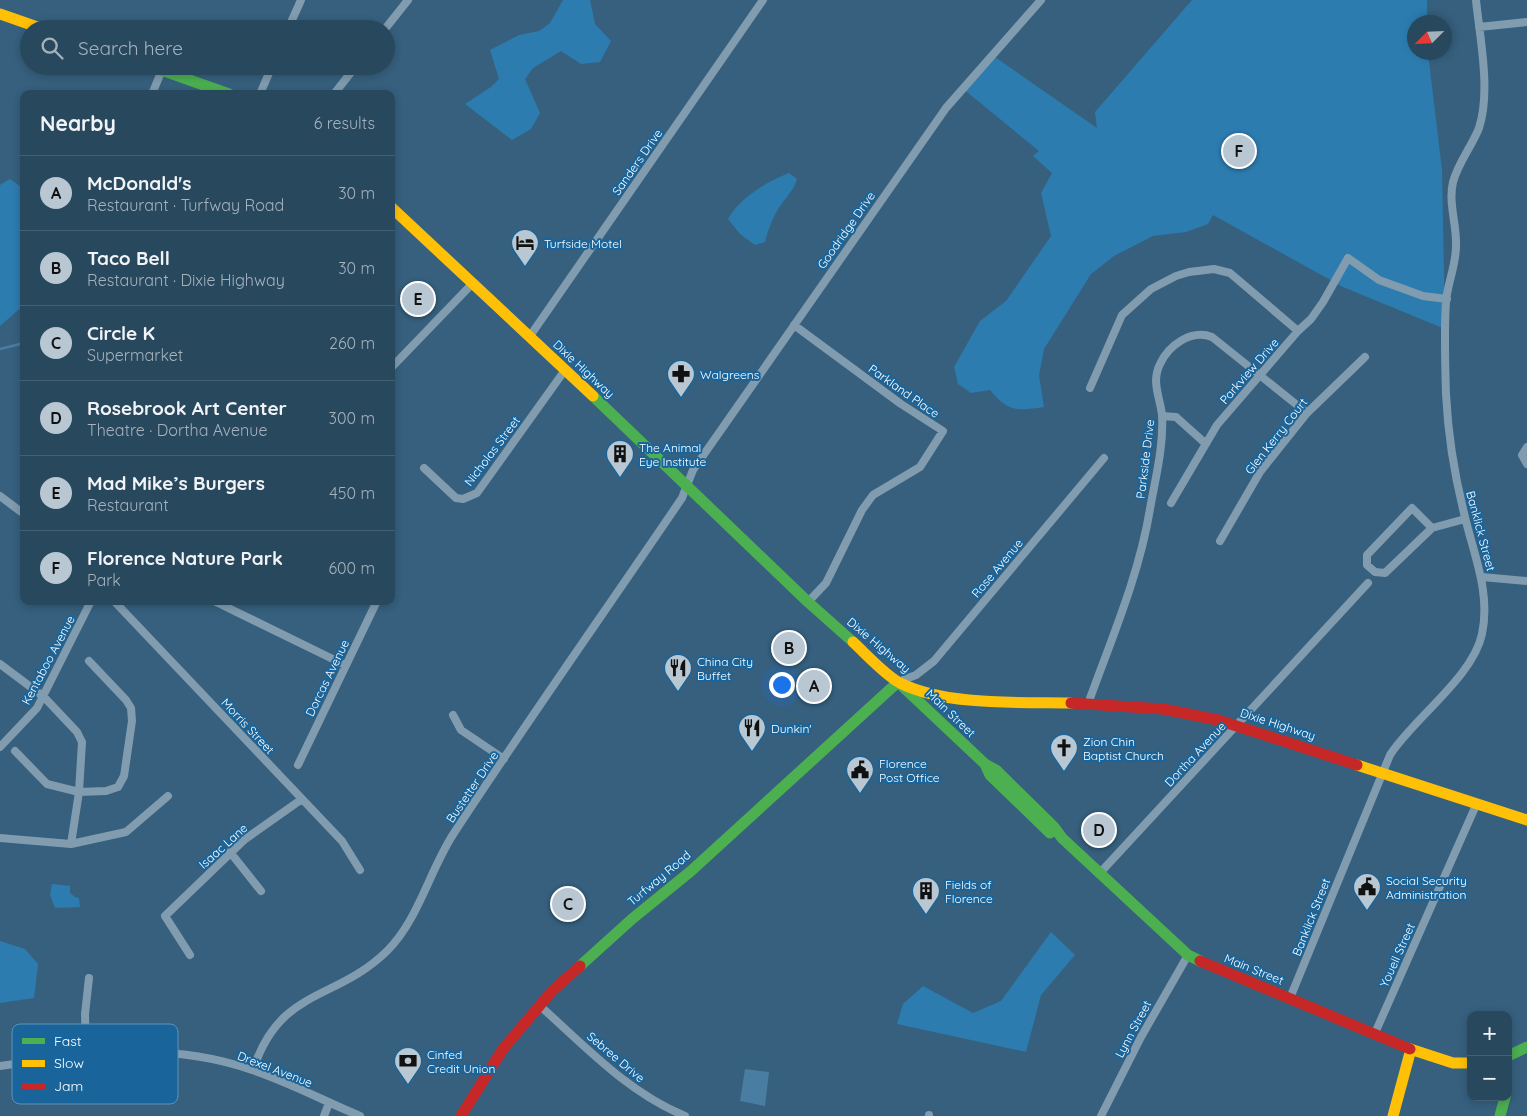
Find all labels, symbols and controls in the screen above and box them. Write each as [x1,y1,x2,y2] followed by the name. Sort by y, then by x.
[1407,15,1452,60] north arrow
[20,20,395,75] search box
[38,34,66,62] icon: search
[78,36,183,60] text: Search here
[40,110,116,136] text: Nearby
[314,113,375,133] text: 6 results
[609,126,665,198] street label: Sanders Drive
[1223,132,1255,170] pin: F
[87,171,191,195] text: McDonald's
[51,183,61,203] text: A
[338,183,375,203] text: 30 m
[814,188,878,271] street label: Goodridge Drive
[87,195,284,215] text: Restaurant · Turfway Road
[510,228,540,267] hotel icon: Turfside Motel
[544,236,622,251] place label: Turfside Motel
[87,246,170,270] text: Taco Bell
[51,258,61,278] text: B
[338,258,375,278] text: 30 m
[87,270,285,290] text: Restaurant · Dixie Highway
[402,280,434,318] pin: E
[87,321,155,345] text: Circle K
[51,333,61,353] text: C
[329,333,375,353] text: 260 m
[1216,335,1282,407] street label: Parkview Drive
[550,337,618,401] street label: Dixie Highway
[87,345,183,365] text: Supermarket
[666,359,696,398] pharmacy icon: Walgreens
[866,361,942,421] street label: Parkland Place
[700,367,760,382] place label: Walgreens
[1242,395,1310,477] street label: Glen Kerry Court
[87,396,287,420] text: Rosebrook Art Center
[50,408,62,428] text: D
[329,408,375,428] text: 300 m
[461,413,523,489] street label: Nicholas Street
[1133,418,1157,499] street label: Parkside Drive
[87,420,267,440] text: Theatre · Dortha Avenue
[605,439,635,478] building icon: The Animal Eye Institute
[639,440,707,469] place label: The Animal Eye Institute
[87,471,265,495] text: Mad Mike’s Burgers
[51,483,61,503] text: E
[329,483,375,503] text: 450 m
[1463,489,1499,573] street label: Banklick Street
[87,495,169,515] text: Restaurant
[968,535,1026,600] street label: Rose Avenue
[87,546,283,570] text: Florence Nature Park
[52,558,61,578] text: F
[328,558,375,578] text: 600 m
[87,570,121,590] text: Park
[18,613,78,707] street label: Kentaboo Avenue
[844,614,914,676] street label: Dixie Highway
[773,629,805,667] pin: B
[302,637,352,719] street label: Dorcas Avenue
[663,653,693,692] restaurant icon: China City Buffet
[697,654,753,683] place label: China City Buffet
[798,667,830,705] pin: A
[769,672,795,698] your location
[923,686,979,740] street label: Main Street
[218,695,278,757] street label: Morris Street
[1238,705,1318,743] street label: Dixie Highway
[737,713,767,752] restaurant icon: Dunkin'
[1161,718,1229,789] street label: Dortha Avenue
[771,721,812,736] place label: Dunkin'
[1049,733,1079,772] church icon: Zion Chin Baptist Church
[1083,734,1164,763] place label: Zion Chin Baptist Church
[443,748,501,825] street label: Bustetter Drive
[845,755,875,794] public building icon: Florence Post Office
[879,756,940,785] place label: Florence Post Office
[1083,811,1115,849] pin: D
[196,820,251,872] street label: Isaac Lane
[624,847,694,909] street label: Turfway Road
[1352,872,1382,911] public building icon: Social Security Administration
[1386,873,1467,902] place label: Social Security Administration
[911,876,941,915] building icon: Fields of Florence
[1289,876,1333,958] street label: Banklick Street
[945,877,993,906] place label: Fields of Florence
[552,885,584,923] pin: C
[1376,921,1418,989] street label: Youell Street
[1222,950,1286,988] street label: Main Street
[1112,998,1154,1060] street label: Lynn Street
[1467,1011,1512,1101] map controls
[1467,1011,1512,1056] button: +
[12,1024,178,1104] legend
[584,1028,648,1086] street label: Sebree Drive
[54,1032,82,1050] text: Fast
[393,1046,423,1085] bank icon: Cinfed Credit Union
[427,1047,495,1076] place label: Cinfed Credit Union
[235,1048,315,1090] street label: Drexel Avenue
[54,1054,84,1072] text: Slow
[1467,1056,1512,1101] button: −
[54,1077,83,1095] text: Jam

